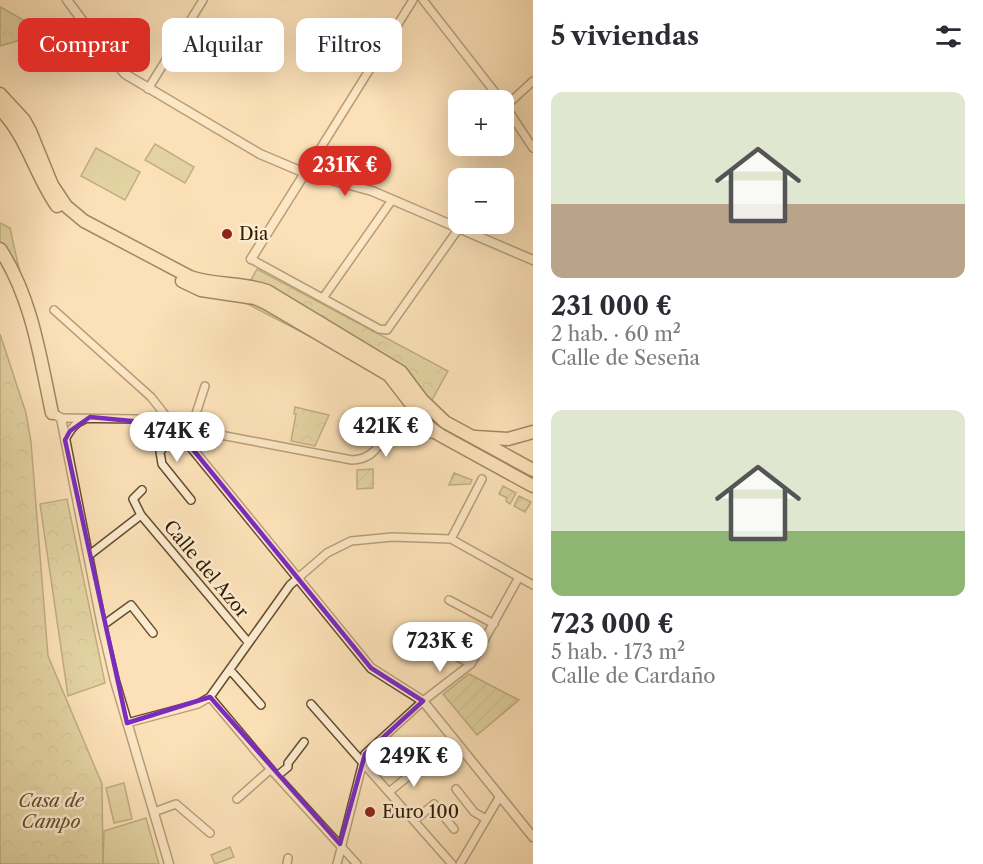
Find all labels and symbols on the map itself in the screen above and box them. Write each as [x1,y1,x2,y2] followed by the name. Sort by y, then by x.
[296,146,394,197] pin: 231K €
[239,223,269,245] place label: Dia
[220,227,234,241] marker: Dia
[337,407,435,458] pin: 421K €
[128,412,226,463] pin: 474K €
[159,516,253,623] street label: Calle del Azor
[391,622,489,673] pin: 723K €
[365,737,463,788] pin: 249K €
[18,790,85,833] park label: Casa de Campo
[382,801,459,823] place label: Euro 100
[363,805,377,819] marker: Euro 100

